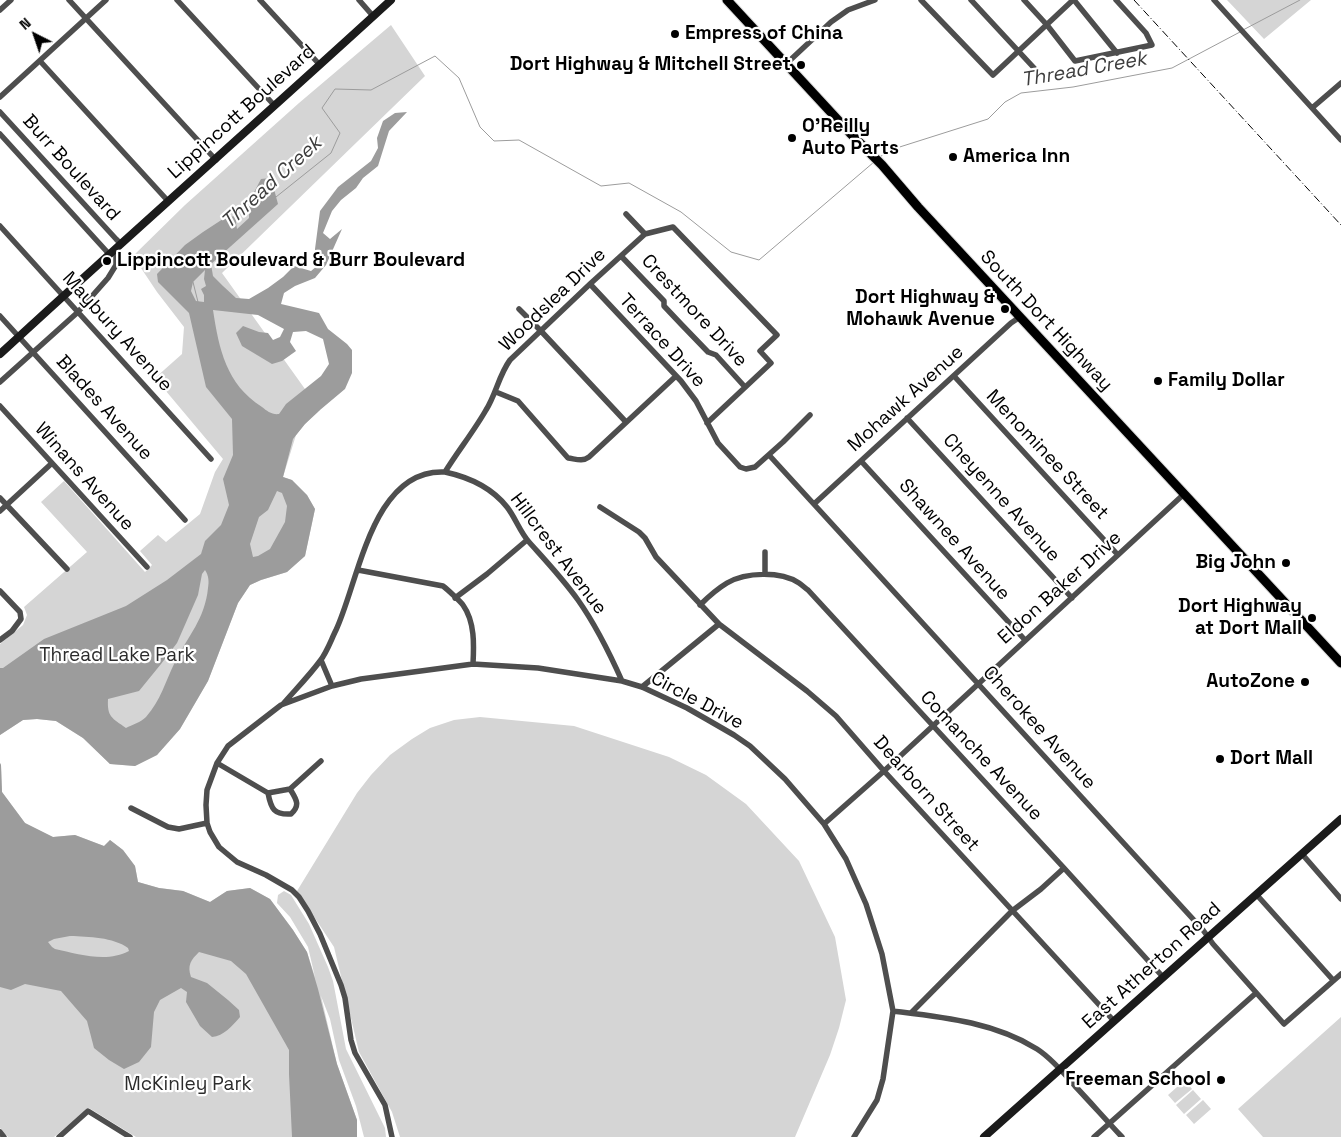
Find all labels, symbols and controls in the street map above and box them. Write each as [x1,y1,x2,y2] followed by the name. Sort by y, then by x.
[10,10,60,60] north arrow
[16,14,35,34] text: N
[685,23,843,45] place label: Empress of China
[669,28,681,40] marker: Empress of China
[164,40,320,184] street label: Lippincott Boulevard
[1020,47,1148,93] water label: Thread Creek
[510,54,791,76] place label: Dort Highway & Mitchell Street
[795,59,807,71] marker: Dort Highway & Mitchell Street
[17,110,125,226] street label: Burr Boulevard
[802,116,899,160] place label: O'Reilly Auto Parts
[217,132,327,234] water label: Thread Creek
[786,132,798,144] marker: O'Reilly Auto Parts
[963,146,1070,168] place label: America Inn
[947,151,959,163] marker: America Inn
[495,243,611,357] street label: Woodslea Drive
[975,246,1117,396] street label: South Dort Highway
[117,250,465,272] place label: Lippincott Boulevard & Burr Boulevard
[636,250,752,372] street label: Crestmore Drive
[101,255,113,267] marker: Lippincott Boulevard & Burr Boulevard
[57,267,177,397] street label: Maybury Avenue
[846,287,995,331] place label: Dort Highway & Mohawk Avenue
[614,289,710,393] street label: Terrace Drive
[999,303,1011,315] marker: Dort Highway & Mohawk Avenue
[843,341,969,457] street label: Mohawk Avenue
[51,351,157,465] street label: Blades Avenue
[1168,370,1285,392] place label: Family Dollar
[1152,375,1164,387] marker: Family Dollar
[981,385,1113,525] street label: Menominee Street
[30,418,138,536] street label: Winans Avenue
[937,429,1065,567] street label: Cheyenne Avenue
[894,475,1014,605] street label: Shawnee Avenue
[505,489,611,619] street label: Hillcrest Avenue
[994,527,1126,649] street label: Eldon Baker Drive
[1195,552,1276,574] place label: Big John
[1280,557,1292,569] marker: Big John
[1178,596,1302,640] place label: Dort Highway at Dort Mall
[1306,612,1318,624] marker: Dort Highway at Dort Mall
[39,645,195,667] park label: Thread Lake Park
[978,662,1100,794] street label: Cherokee Avenue
[647,667,747,735] street label: Circle Drive
[1206,671,1295,693] place label: AutoZone
[1299,676,1311,688] marker: AutoZone
[915,686,1047,826] street label: Comanche Avenue
[868,731,984,857] street label: Dearborn Street
[1230,748,1313,770] place label: Dort Mall
[1214,753,1226,765] marker: Dort Mall
[1078,898,1226,1034] street label: East Atherton Road
[1065,1069,1211,1091] place label: Freeman School
[124,1074,252,1096] park label: McKinley Park
[1215,1074,1227,1086] marker: Freeman School

